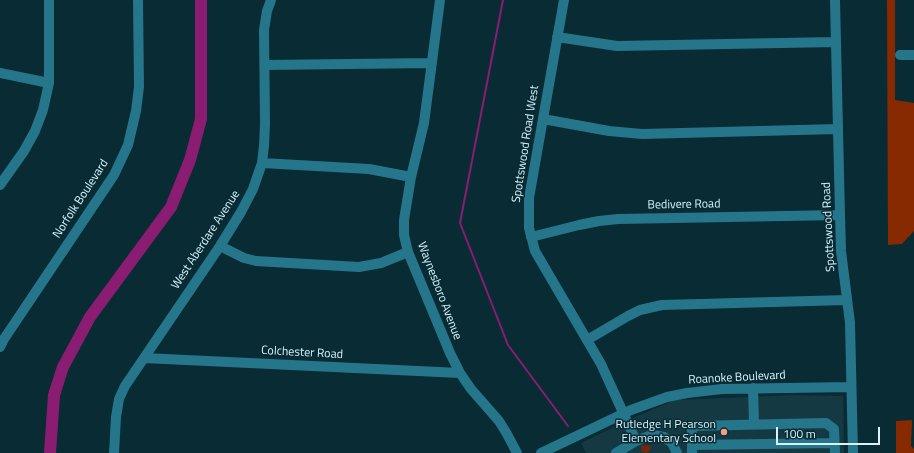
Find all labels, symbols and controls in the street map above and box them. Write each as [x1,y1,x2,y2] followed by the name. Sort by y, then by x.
[510,84,542,204] street label: Spottswood Road West
[50,157,112,241] street label: Norfolk Boulevard
[819,182,839,272] street label: Spottswood Road
[169,188,243,292] street label: West Aberdare Avenue
[647,197,721,213] street label: Bedivere Road
[414,240,464,342] street label: Waynesboro Avenue
[261,344,343,362] street label: Colchester Road
[688,368,786,388] street label: Roanoke Boulevard
[616,418,716,446] place label: Rutledge H Pearson Elementary School
[778,419,882,445] scale bar
[783,424,816,443] text: 100 m
[719,427,729,437] marker: Rutledge H Pearson Elementary School

